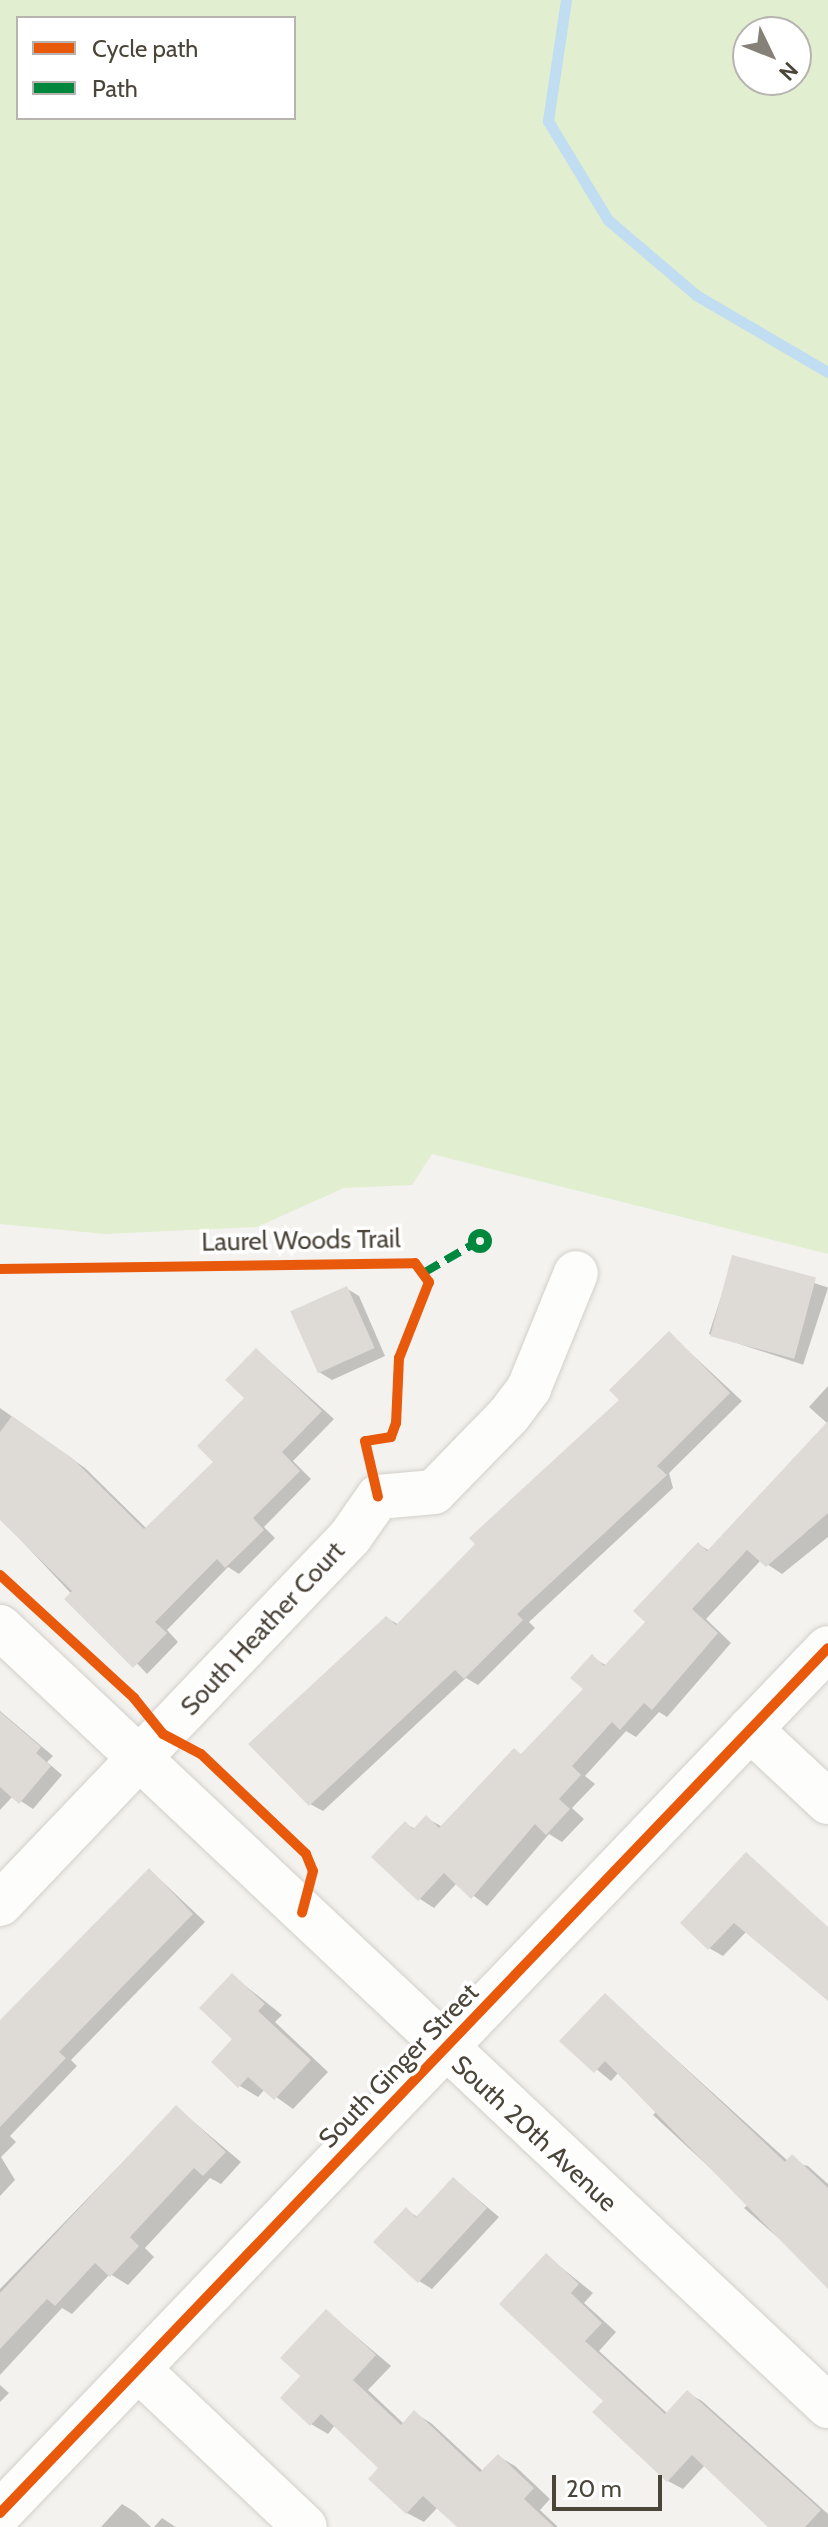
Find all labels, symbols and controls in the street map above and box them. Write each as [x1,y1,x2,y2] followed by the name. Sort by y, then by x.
[16,16,296,120] legend
[732,16,812,96] north arrow
[92,34,198,63] text: Cycle path
[773,56,804,86] text: N
[92,74,138,103] text: Path
[201,1224,401,1258] street label: Laurel Woods Trail
[174,1536,352,1722] street label: South Heather Court
[313,1977,485,2155] street label: South Ginger Street
[445,2049,623,2219] street label: South 20th Avenue
[556,2459,666,2509] scale bar
[566,2474,622,2503] text: 20 m

